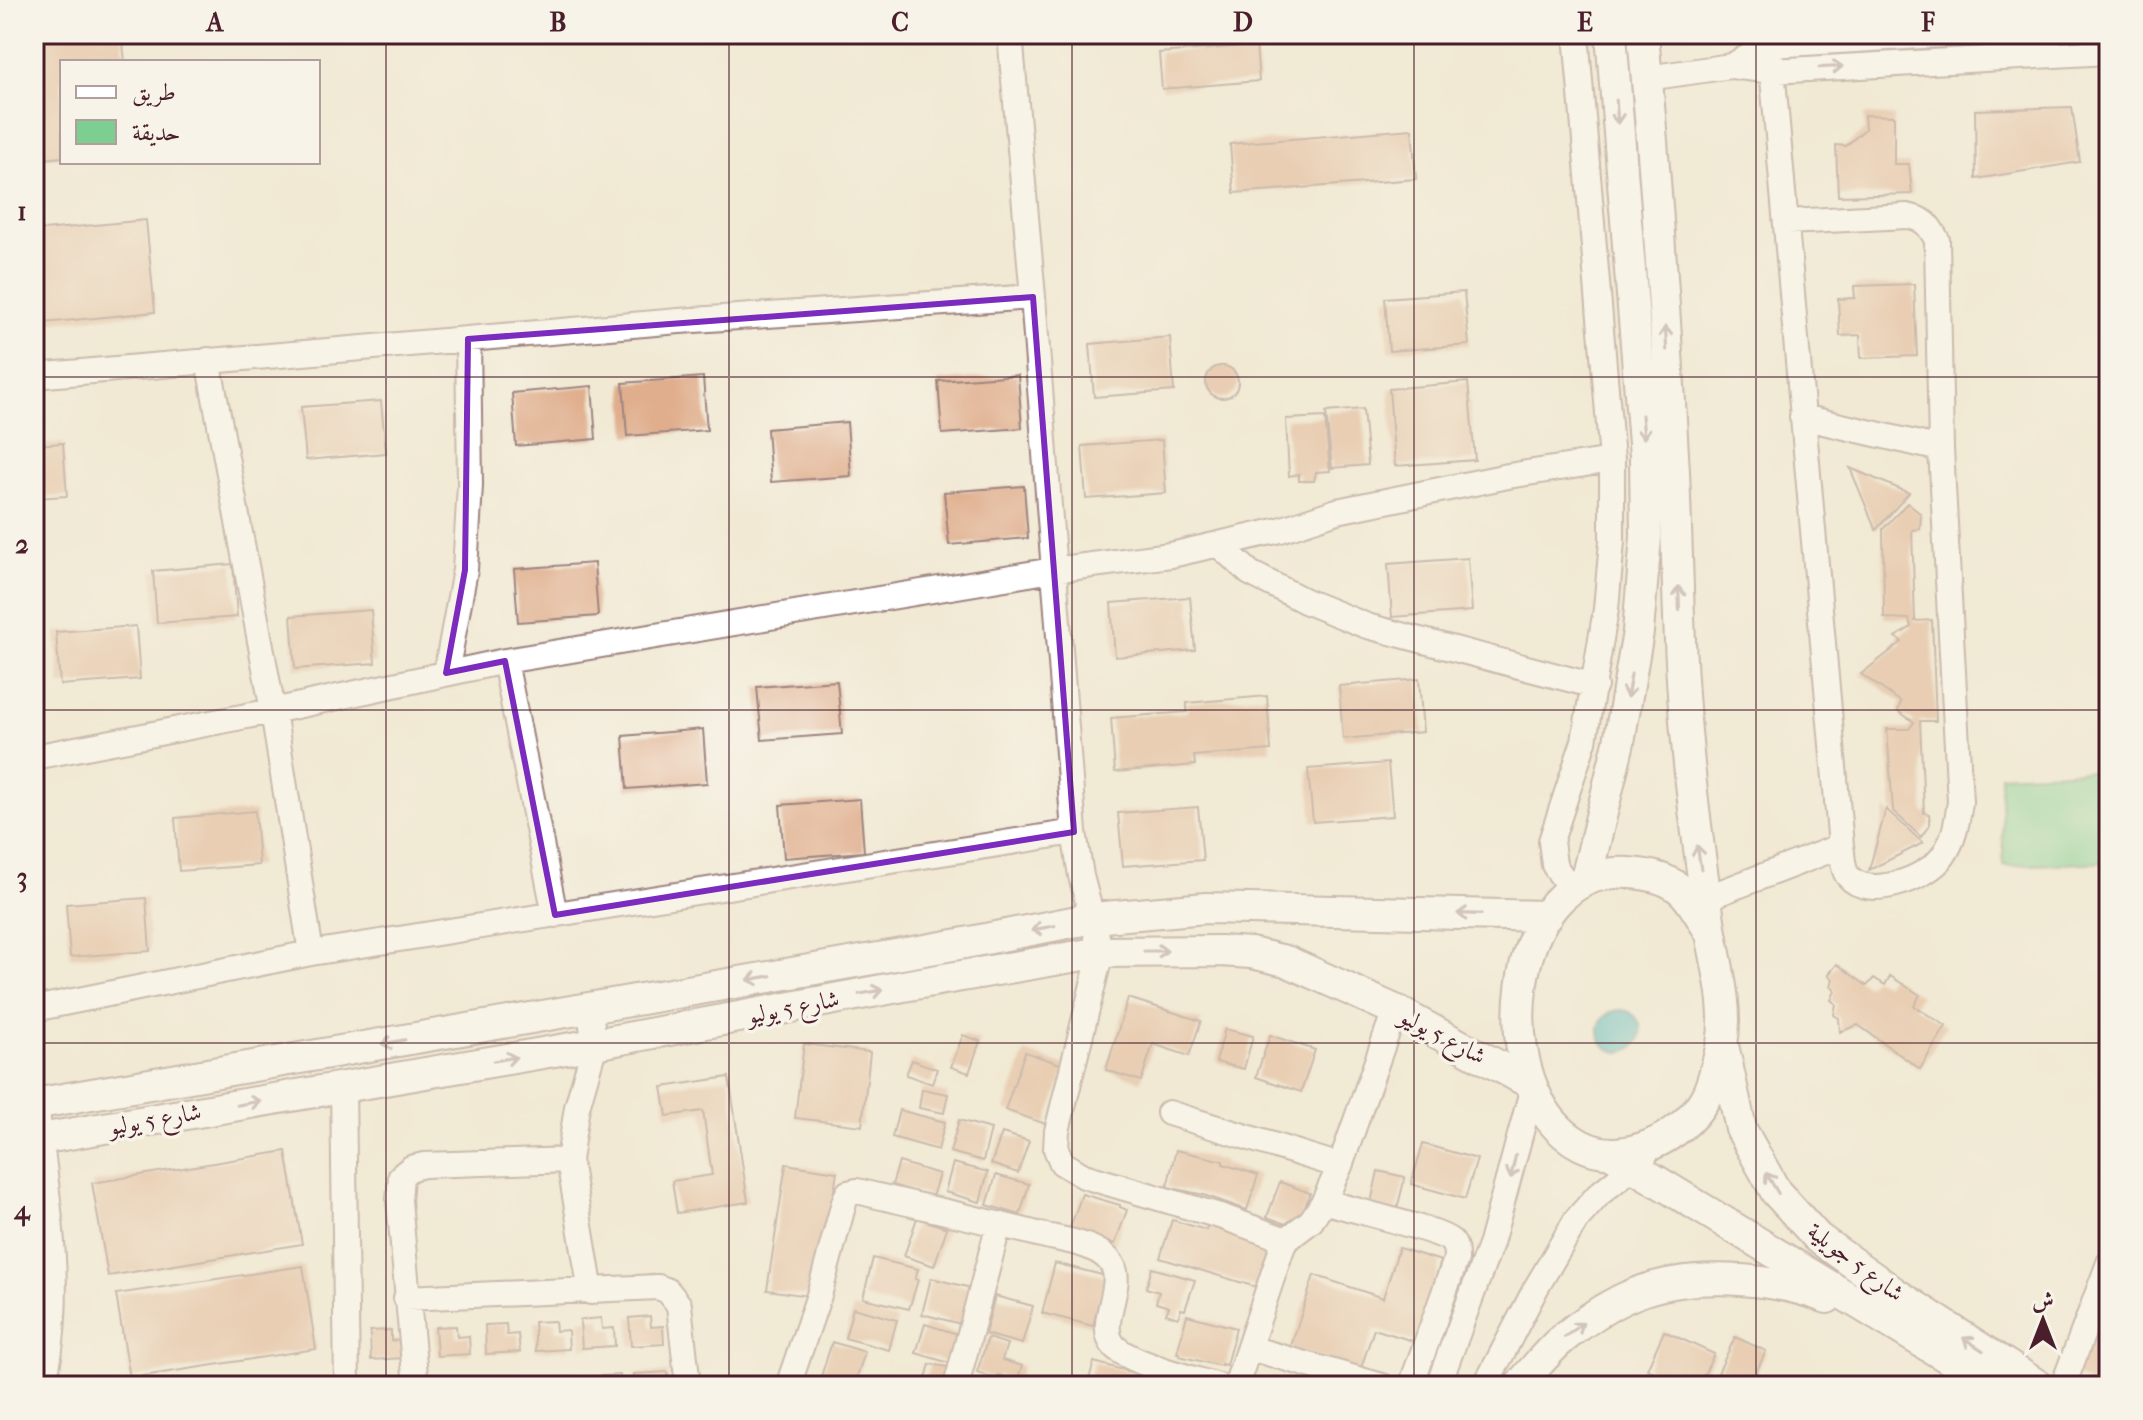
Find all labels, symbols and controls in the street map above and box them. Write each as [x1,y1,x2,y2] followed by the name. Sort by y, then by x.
[205,7,225,38] text: A
[550,7,567,38] text: B
[891,7,909,38] text: C
[1233,7,1253,38] text: D
[1577,7,1593,38] text: E
[1920,7,1935,38] text: F
[60,60,320,164] legend
[1817,60,1844,75] one-way arrow
[132,78,176,107] text: طريق
[1610,98,1625,125] one-way arrow
[132,118,181,147] text: حديقة
[17,196,27,227] text: 1
[1658,325,1673,352] one-way arrow
[1635,413,1650,440] one-way arrow
[15,529,29,560] text: 2
[1671,585,1686,612] one-way arrow
[1620,672,1635,698] one-way arrow
[1691,845,1706,870] one-way arrow
[17,862,27,893] text: 3
[1456,906,1483,921] one-way arrow
[1030,921,1056,936] one-way arrow
[1142,944,1169,959] one-way arrow
[747,972,772,987] one-way arrow
[742,984,843,1036] street label: شارع 5 يوليو
[858,984,883,999] one-way arrow
[1391,1001,1491,1076] street label: شارع 5 يوليو
[381,1036,406,1051] one-way arrow
[492,1051,517,1066] one-way arrow
[236,1095,261,1110] one-way arrow
[105,1097,205,1147] street label: شارع 5 يوليو
[1504,1153,1519,1179] one-way arrow
[1764,1172,1780,1195] one-way arrow
[13,1195,31,1227] text: 4
[1799,1217,1910,1312] street label: شارع 5 جويلية
[2003,1280,2083,1360] north arrow
[2032,1288,2054,1314] text: ش
[1563,1322,1584,1339] one-way arrow
[1963,1335,1985,1352] one-way arrow

